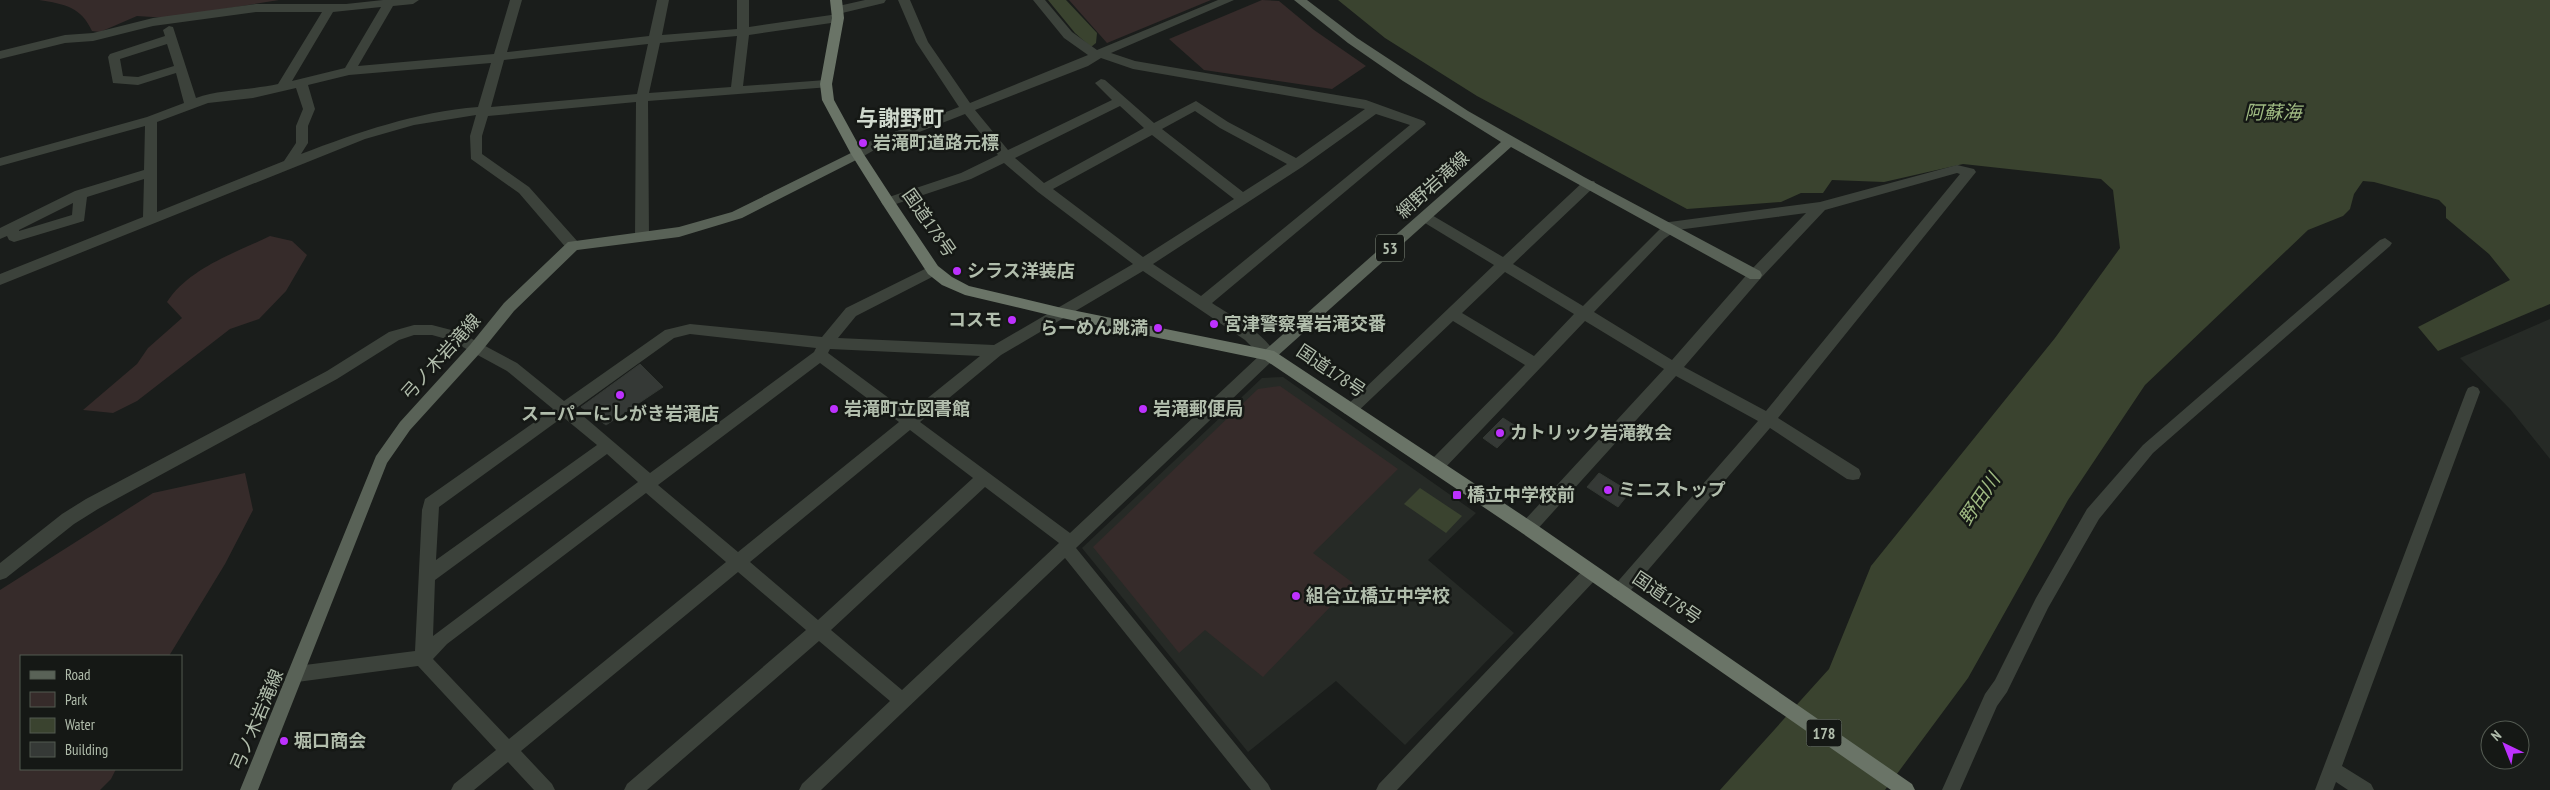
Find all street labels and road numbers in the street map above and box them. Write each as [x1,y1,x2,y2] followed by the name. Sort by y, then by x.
[1392,146,1474,223] street label: 網野岩滝線
[898,184,961,261] street label: 国道178号
[1376,234,1404,262] road number: 53
[396,309,485,404] street label: 弓ノ木岩滝線
[1292,339,1370,402] street label: 国道178号
[1628,566,1706,629] street label: 国道178号
[225,666,288,774] street label: 弓ノ木岩滝線
[1806,720,1842,746] road number: 178

